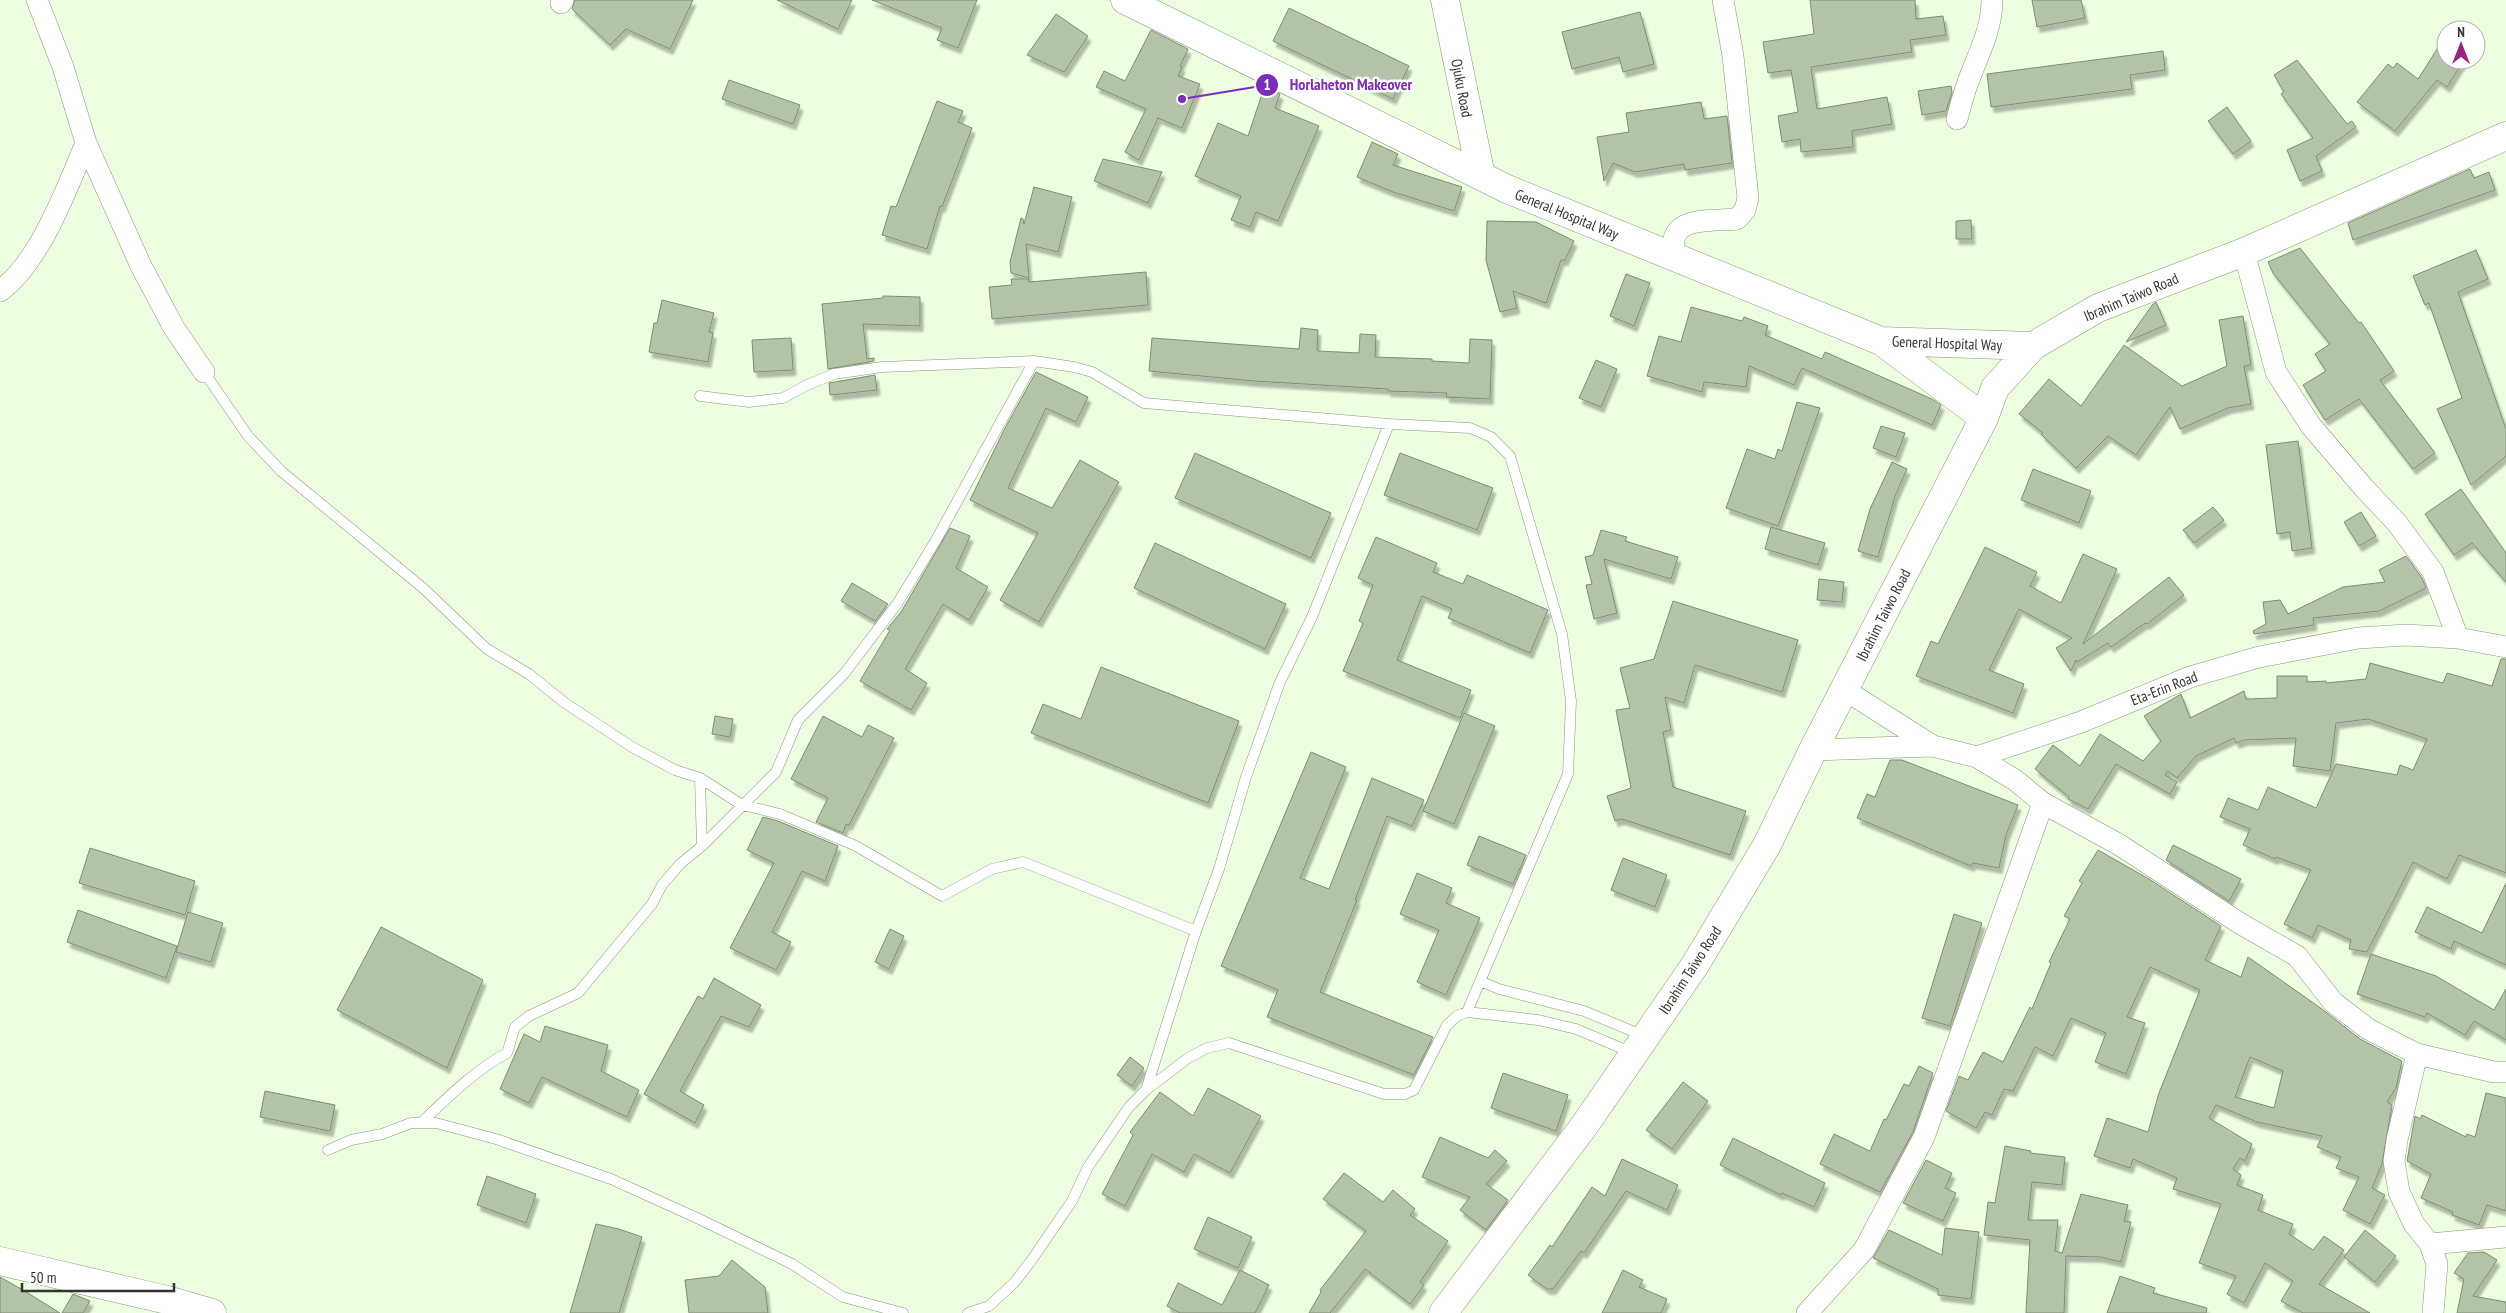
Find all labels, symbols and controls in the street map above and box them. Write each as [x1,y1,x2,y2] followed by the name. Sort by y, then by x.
[2436,20,2486,70] north arrow
[2457,23,2465,41] text: N
[1447,57,1477,119] street label: Ojuku Road
[1255,69,1422,100] callout: Horlaheton Makeover
[1290,74,1413,94] text: Horlaheton Makeover
[1263,75,1271,94] text: 1
[1512,185,1622,244] street label: General Hospital Way
[2081,268,2181,326] street label: Ibrahim Taiwo Road
[1892,332,2003,354] street label: General Hospital Way
[1852,566,1914,664] street label: Ibrahim Taiwo Road
[2128,667,2200,709] street label: Eta-Erin Road
[1654,922,1726,1018] street label: Ibrahim Taiwo Road
[22,1260,175,1292] scale bar
[30,1268,56,1287] text: 50 m

